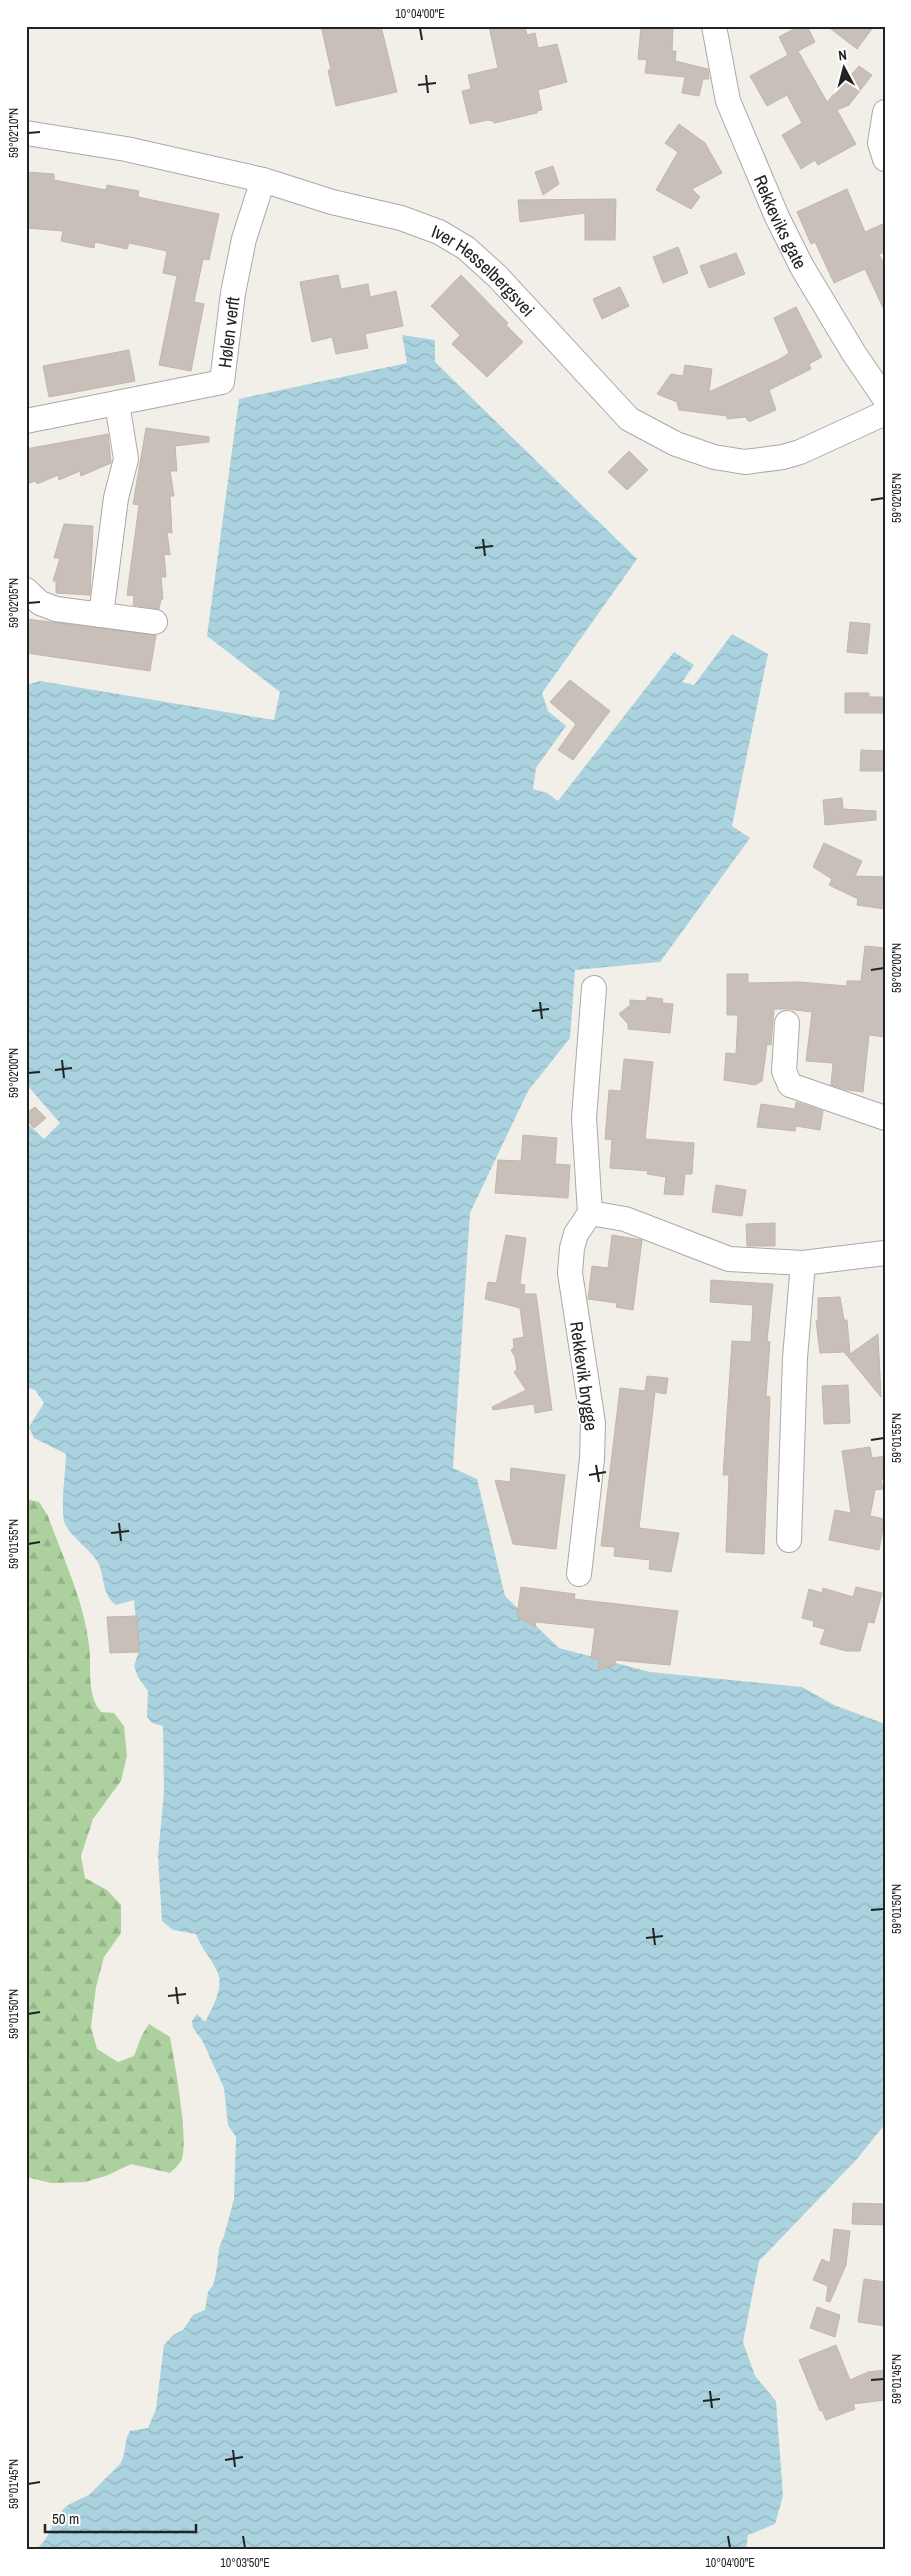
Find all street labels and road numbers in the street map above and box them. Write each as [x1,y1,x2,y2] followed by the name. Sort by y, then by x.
[748,171,813,273] street label: Rekkeviks gate
[428,218,541,322] street label: Iver Hesselbergsvei
[211,295,245,369] street label: Hølen verft
[564,1320,604,1432] street label: Rekkevik brygge

